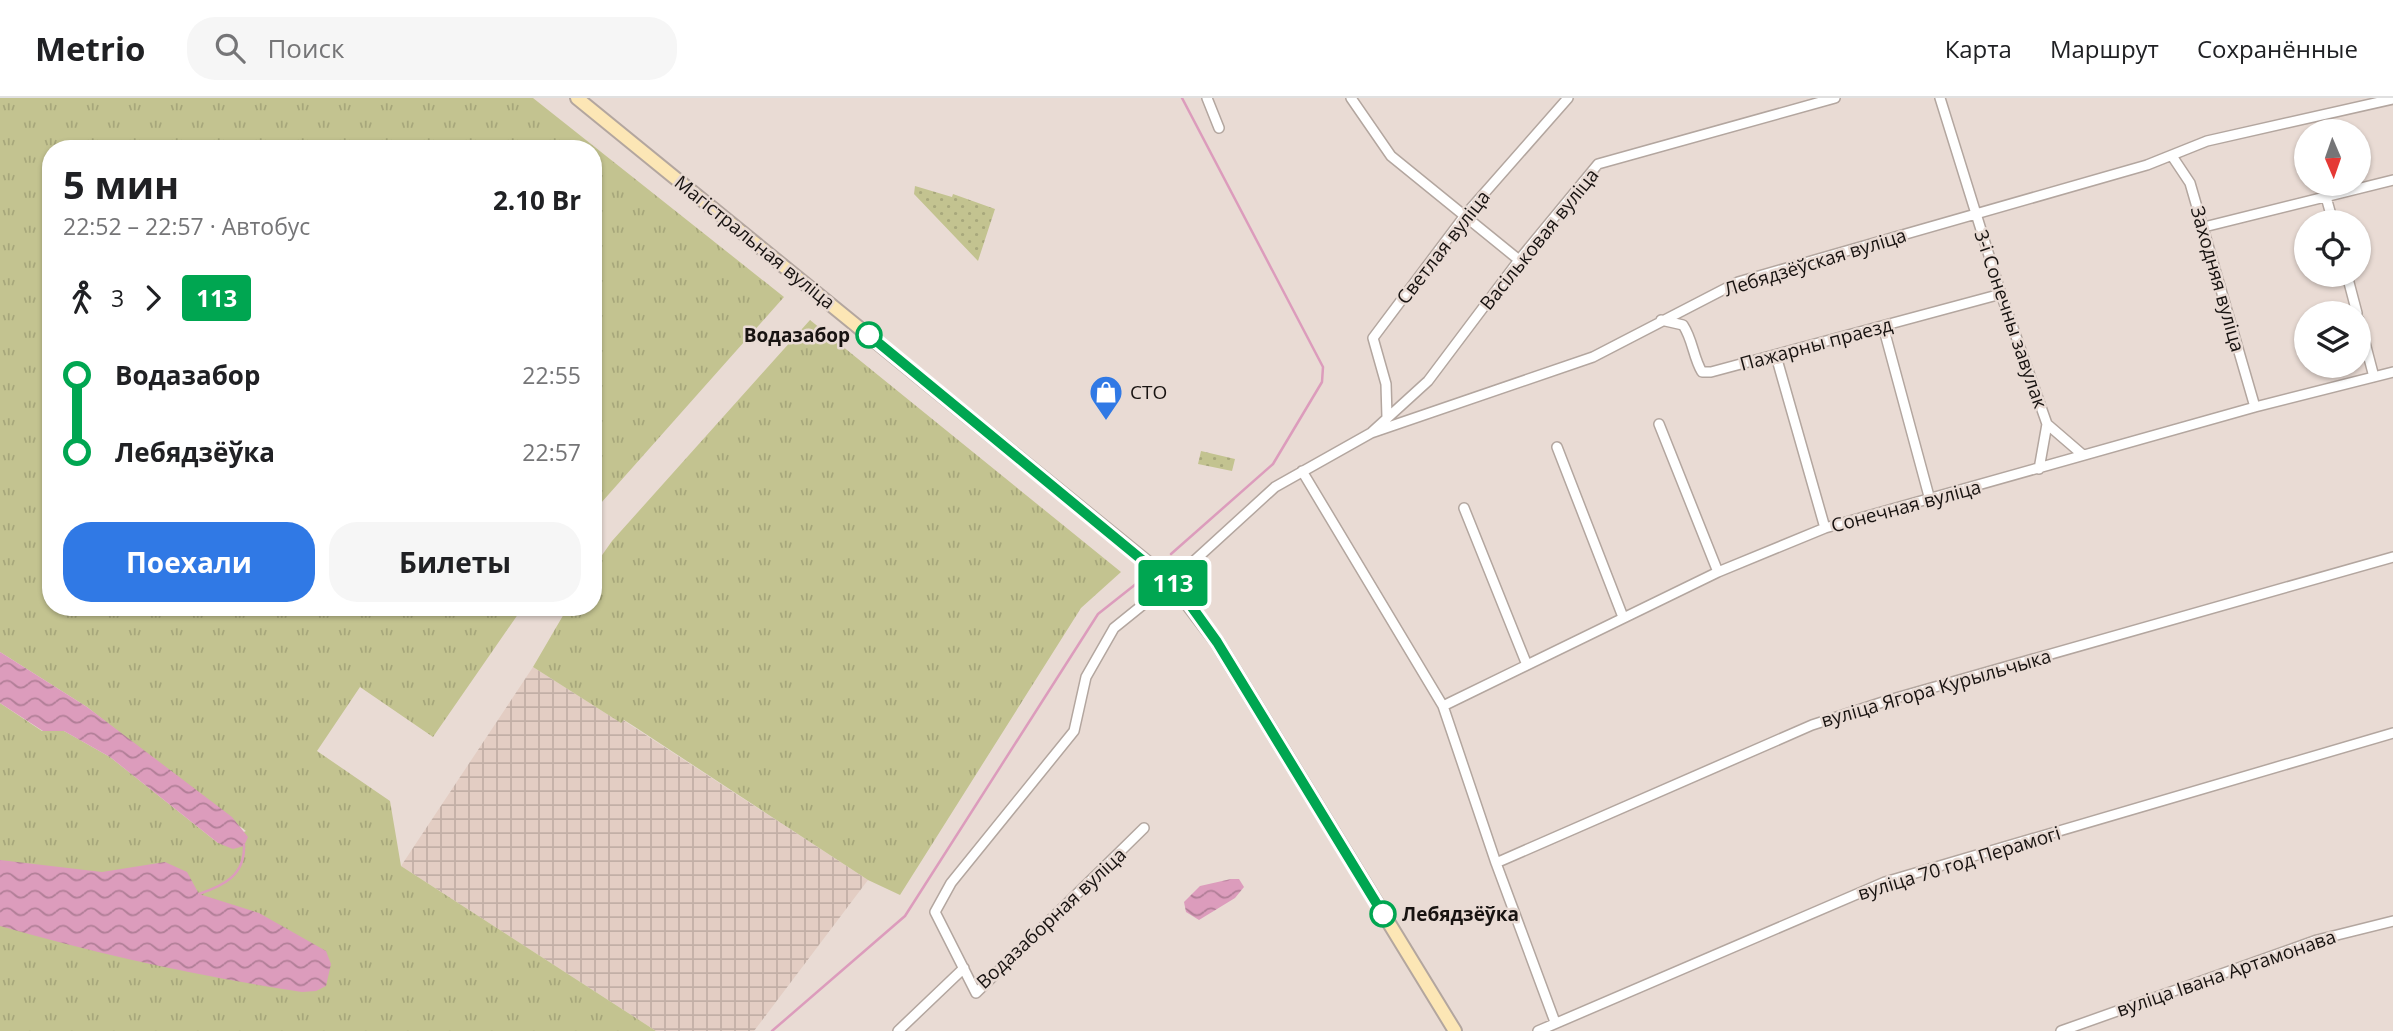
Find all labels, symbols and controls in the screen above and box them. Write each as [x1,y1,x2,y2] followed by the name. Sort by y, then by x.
[187,17,677,80] search box
[35,26,145,71] text: Metrio
[211,29,249,67] icon: search
[267,30,344,66] text: Поиск
[1945,32,2012,65] text: Карта
[2050,32,2159,65] text: Маршрут
[2197,32,2358,65] text: Сохранённые
[2294,119,2371,196] north arrow
[2294,119,2371,378] map controls
[63,158,179,210] text: 5 мин
[1474,163,1604,315] street label: Васільковая вуліца
[669,169,841,315] street label: Магістральная вуліца
[493,182,581,218] text: 2.10 Br
[1390,185,1496,309] street label: Светлая вуліца
[2185,203,2251,355] street label: Заходняя вуліца
[63,210,310,242] text: 22:52 – 22:57 · Автобус
[2294,210,2371,287] button: locate
[1721,222,1909,302] street label: Лебядзёўская вуліца
[1968,226,2054,412] street label: 3-і Сонечны завулак
[63,279,101,317] icon: walk
[134,279,172,317] icon: forward
[196,281,237,314] text: 113
[111,282,124,314] text: 3
[2294,301,2371,378] button: layers
[1737,311,1895,377] street label: Пажарны праезд
[744,322,850,348] place label: Водазабор
[856,322,882,348] marker: Водазабор
[115,357,260,393] text: Водазабор
[522,359,581,391] text: 22:55
[1087,373,1125,422] shop icon: СТО
[1130,379,1167,405] place label: СТО
[115,434,275,470] text: Лебядзёўка
[522,436,581,468] text: 22:57
[1828,473,1984,539] street label: Сонечная вуліца
[63,522,315,602] button: Поехали
[329,522,581,602] button: Билеты
[1133,560,1213,606] line badge: 113
[1152,566,1194,599] text: 113
[1818,643,2054,733] street label: вуліца Ягора Курыльчыка
[1854,820,2064,906] street label: вуліца 70 год Перамогі
[971,842,1131,994] street label: Водазаборная вуліца
[1370,901,1396,927] marker: Лебядзёўка
[1402,901,1519,927] place label: Лебядзёўка
[2113,923,2339,1023] street label: вуліца Івана Артамонава

